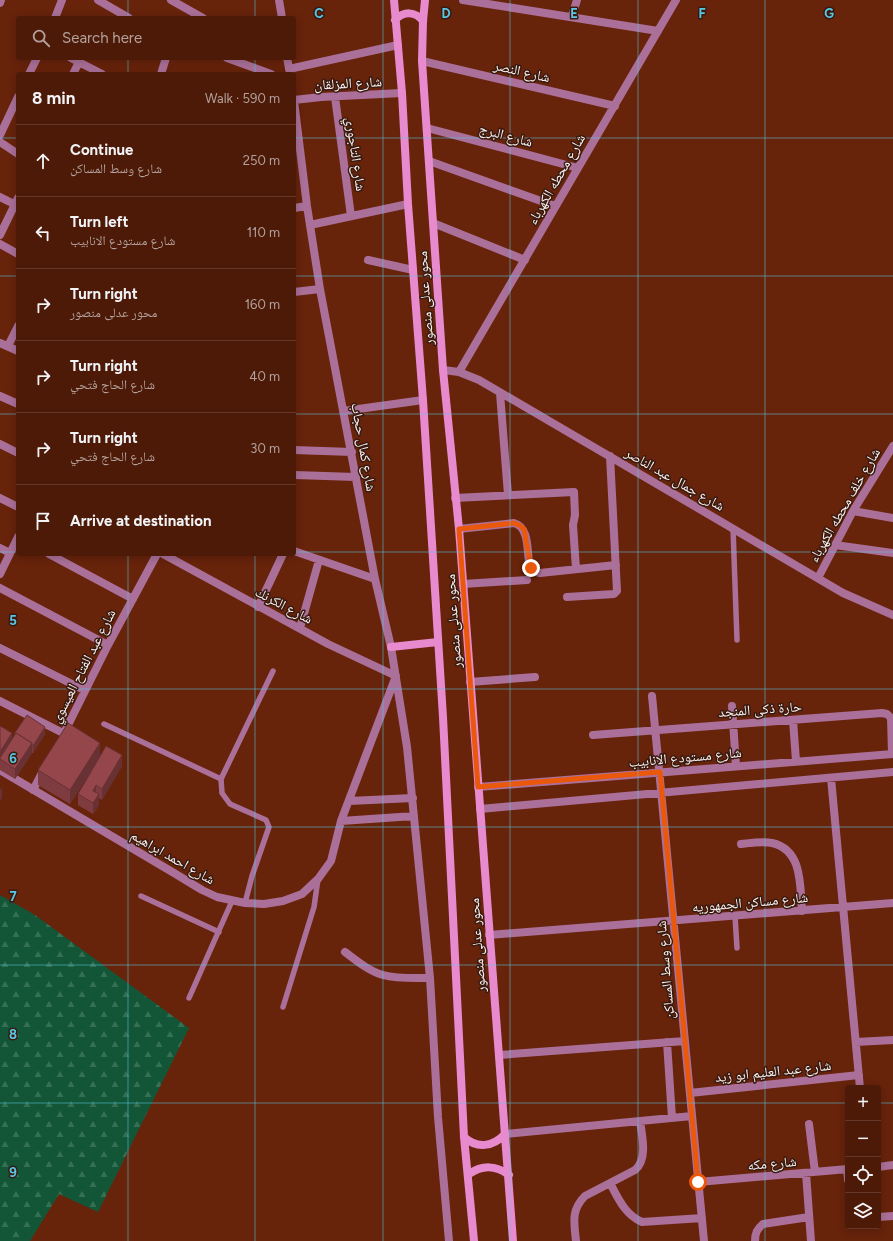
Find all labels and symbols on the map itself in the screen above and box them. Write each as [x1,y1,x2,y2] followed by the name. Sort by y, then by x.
[314,6,324,21] text: C
[441,6,451,21] text: D
[570,6,578,21] text: E
[698,6,706,21] text: F
[824,6,834,21] text: G
[491,57,552,87] street label: شارع النصر
[314,73,382,95] street label: شارع المزلقان
[339,116,369,192] street label: شارع التاجوري
[477,120,535,152] street label: شارع البرج
[524,131,590,228] street label: شارع محطه الكهرباء
[414,250,437,347] street label: محور عدلى منصور
[346,402,380,493] street label: شارع كمال حجاب
[621,444,727,516] street label: شارع جمال عبد الناصر
[805,445,885,566] street label: شارع خلف محطه الكهرباء
[522,559,540,577] route end
[442,573,465,670] street label: محور عدلى منصور
[252,583,315,629] street label: شارع الكرنك
[47,606,122,727] street label: شارع عبد الفتاح العيسوي
[9,613,17,628] text: 5
[718,698,803,721] street label: حارة ذكى المنجد
[628,744,742,772] street label: شارع مستودع الانابيب
[9,751,17,766] text: 6
[127,827,218,889] street label: شارع احمد ابراهيم
[9,889,17,904] text: 7
[691,889,809,917] street label: شارع مساكن الجمهوريه
[466,897,489,994] street label: محور عدلى منصور
[653,920,679,1020] street label: شارع وسط المساكن
[9,1027,17,1042] text: 8
[714,1057,832,1087] street label: شارع عبد العليم ابو زيد
[747,1153,797,1175] street label: شارع مكه
[9,1165,17,1180] text: 9
[689,1173,707,1191] route start

